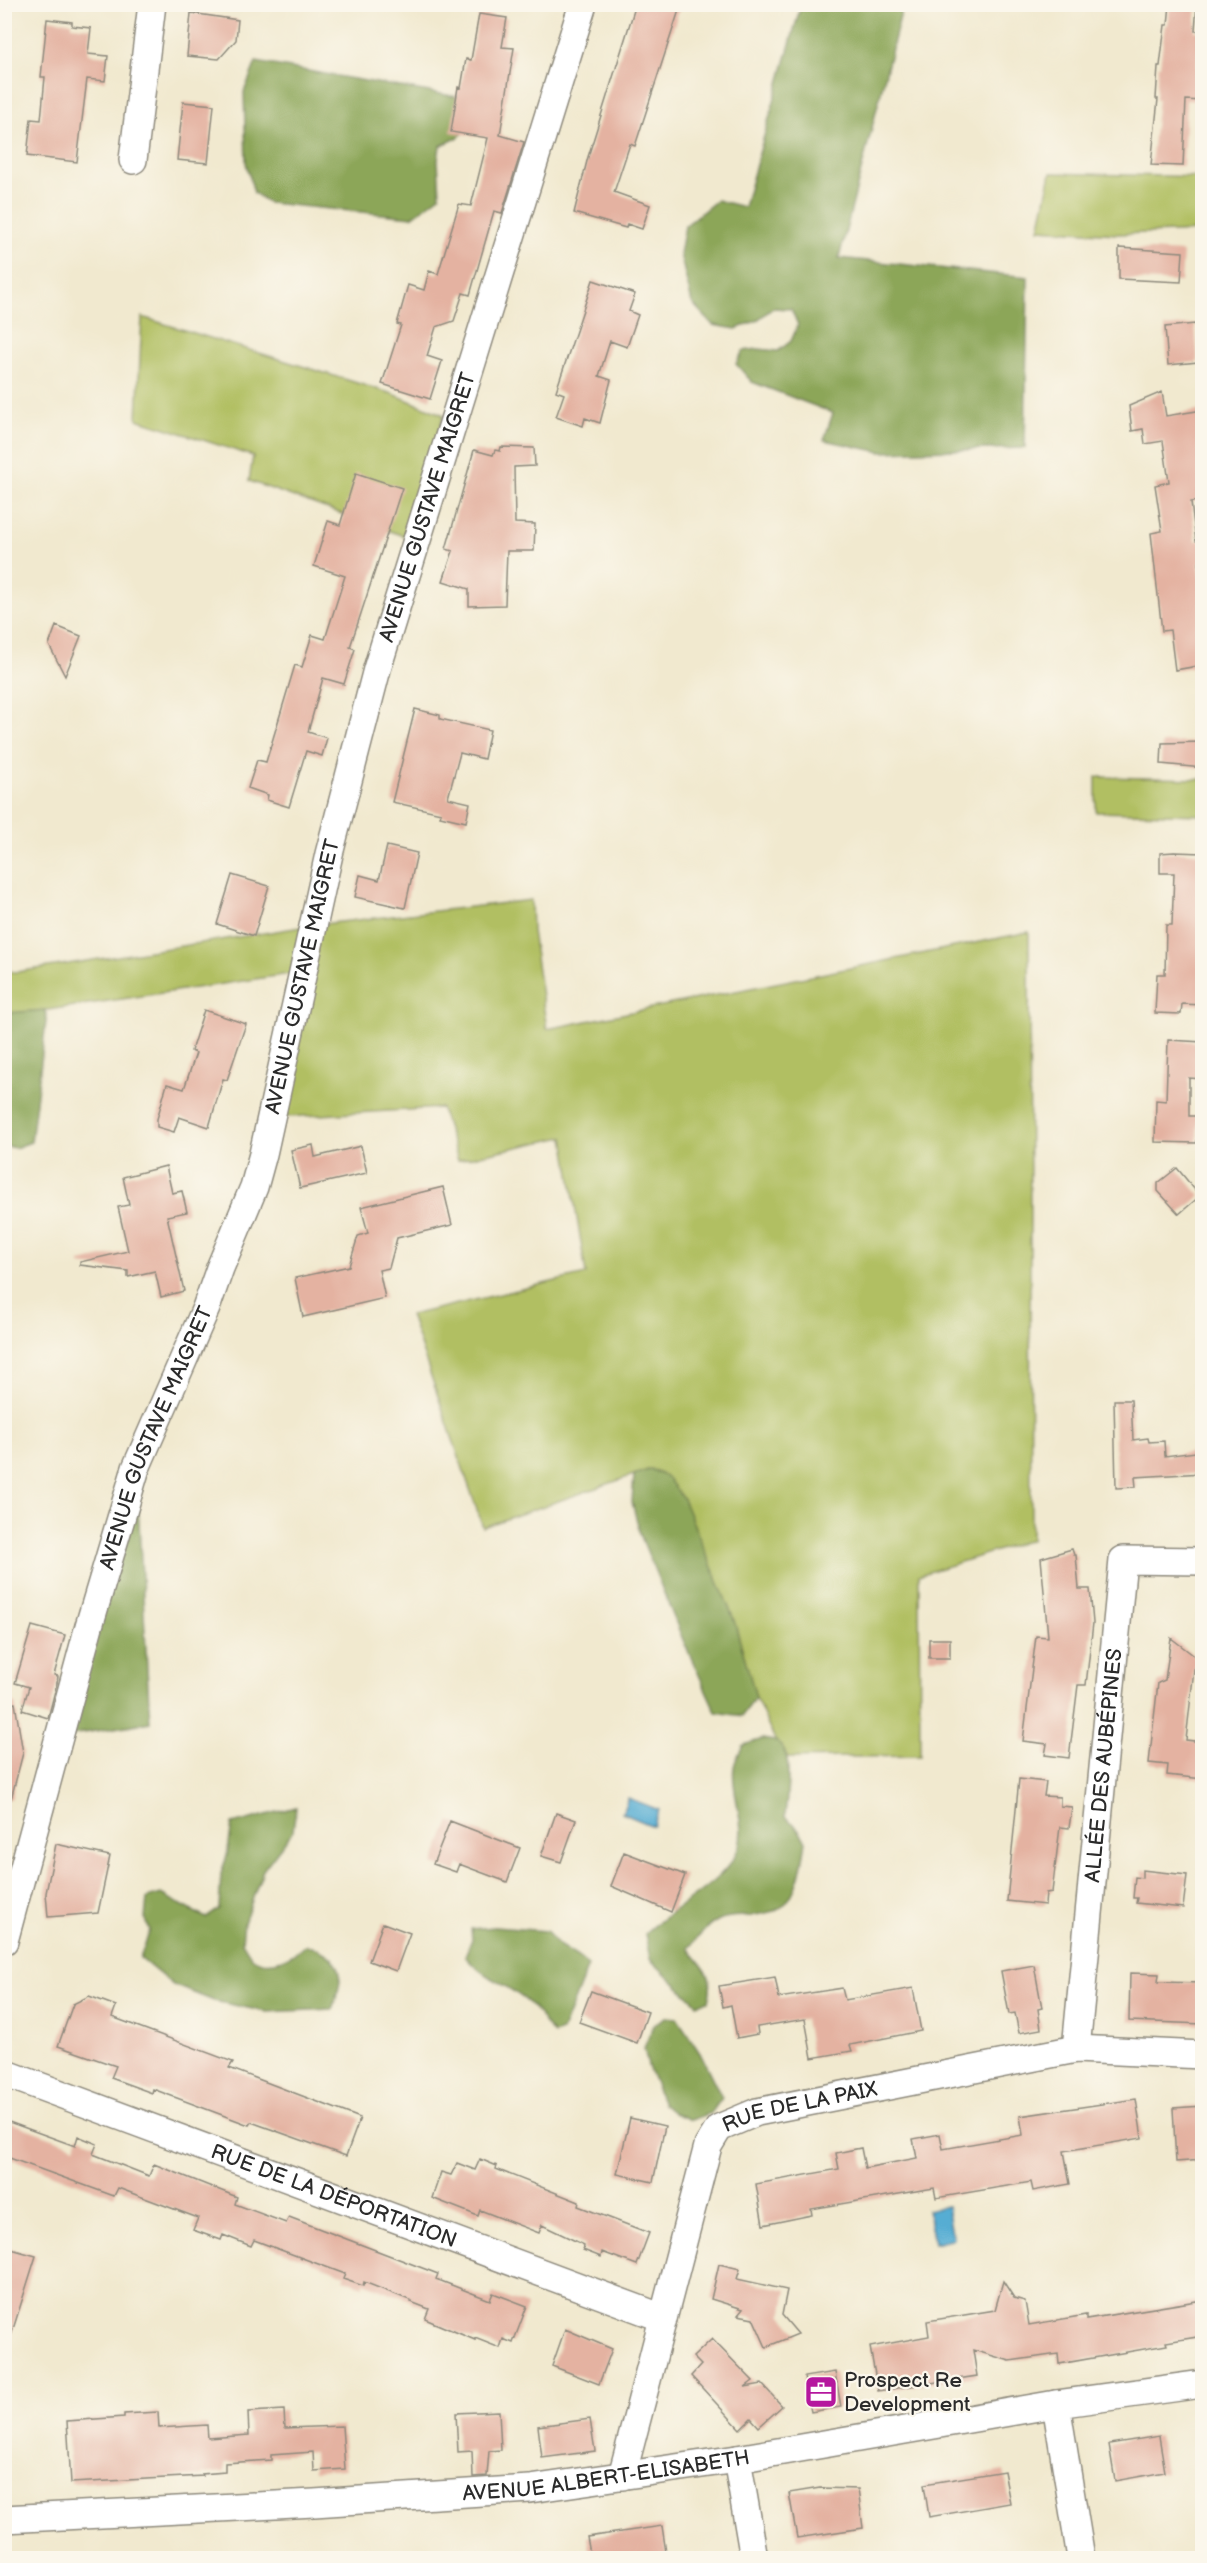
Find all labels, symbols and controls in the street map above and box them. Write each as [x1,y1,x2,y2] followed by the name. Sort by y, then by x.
[374,369,481,645] street label: AVENUE GUSTAVE MAIGRET
[260,836,345,1116] street label: AVENUE GUSTAVE MAIGRET
[94,1302,218,1573] street label: AVENUE GUSTAVE MAIGRET
[1080,1647,1127,1883] street label: ALLÉE DES AUBÉPINES
[719,2076,879,2138] street label: RUE DE LA PAIX
[208,2139,460,2253] street label: RUE DE LA DÉPORTATION
[844,2368,971,2417] place label: Prospect Re Development
[803,2374,839,2410] office icon: Prospect Re Development
[462,2445,752,2506] street label: AVENUE ALBERT-ELISABETH

